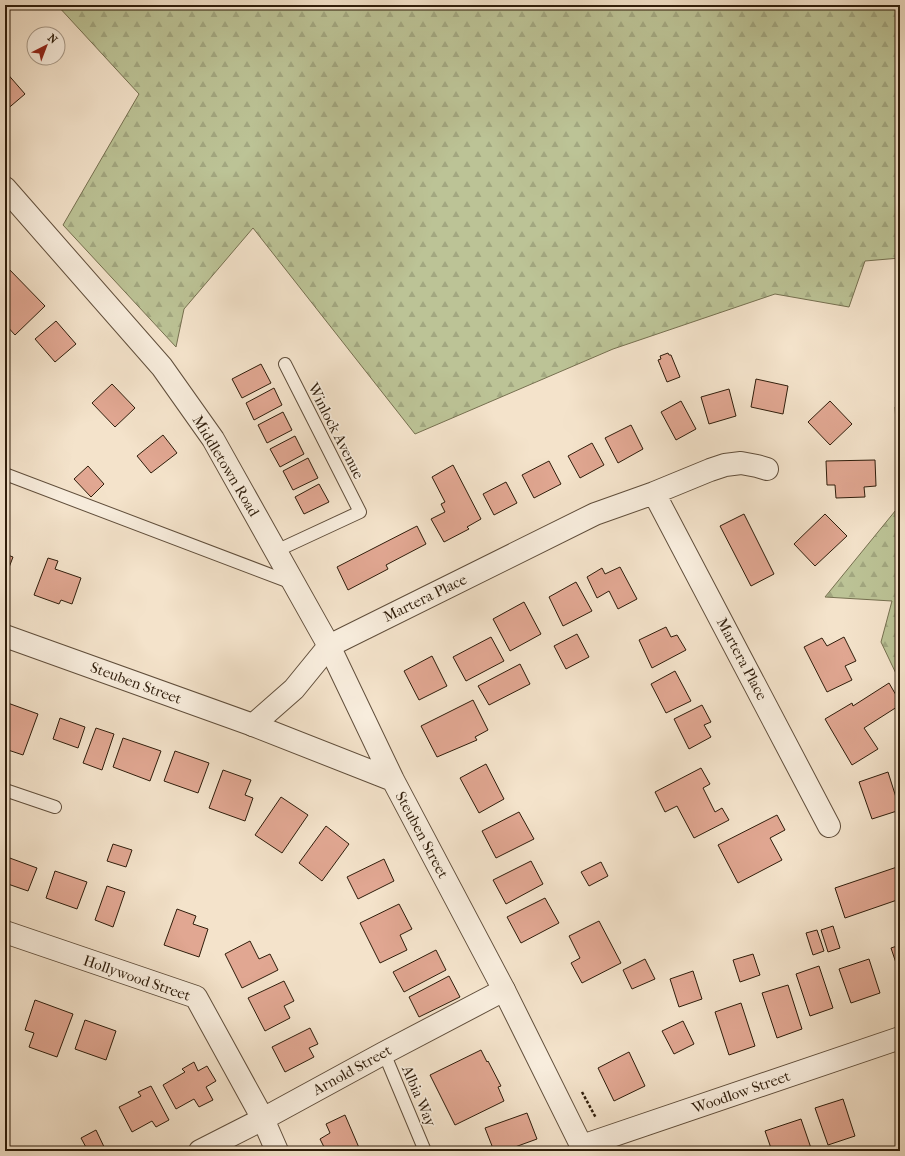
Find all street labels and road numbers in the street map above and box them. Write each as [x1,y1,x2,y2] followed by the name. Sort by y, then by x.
[304,379,368,483] street label: Winlock Avenue
[189,412,264,521] street label: Middletown Road
[380,570,470,626] street label: Martera Place
[713,615,771,704] street label: Martera Place
[88,658,185,708] street label: Steuben Street
[392,789,453,882] street label: Steuben Street
[81,951,194,1005] street label: Hollywood Street
[309,1041,395,1100] street label: Arnold Street
[398,1062,440,1130] street label: Albia Way
[689,1067,793,1118] street label: Woodlow Street

